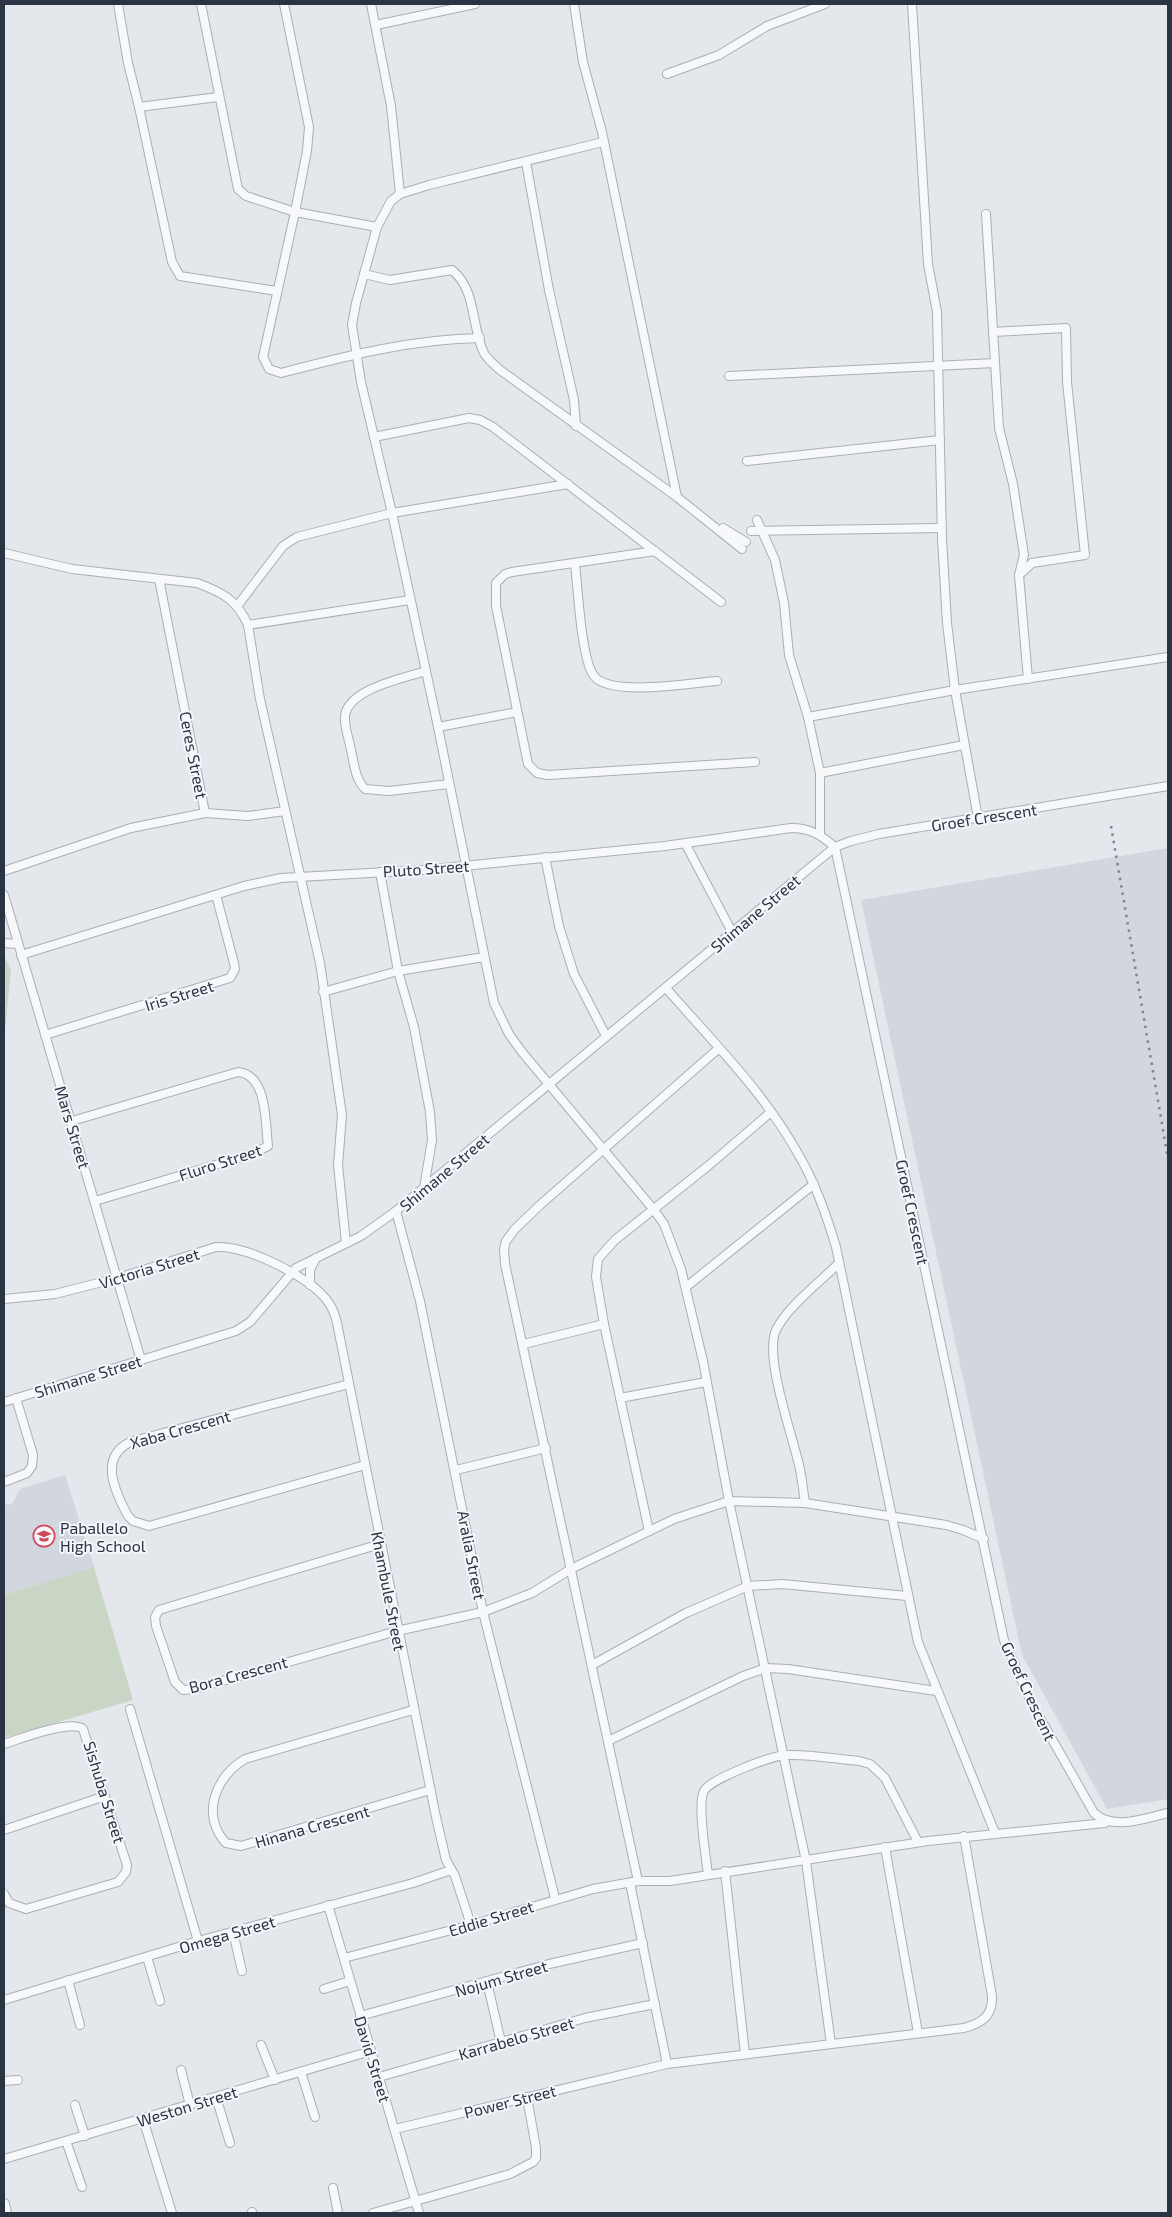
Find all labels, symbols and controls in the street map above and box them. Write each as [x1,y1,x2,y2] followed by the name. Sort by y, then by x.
[176,710,212,800] street label: Ceres Street
[930,799,1038,835] street label: Groef Crescent
[382,856,470,880] street label: Pluto Street
[706,870,804,956] street label: Shimane Street
[142,976,216,1014] street label: Iris Street
[51,1083,95,1171] street label: Mars Street
[395,1129,493,1215] street label: Shimane Street
[176,1140,264,1184] street label: Fluro Street
[893,1158,933,1266] street label: Groef Crescent
[97,1244,201,1292] street label: Victoria Street
[32,1351,144,1401] street label: Shimane Street
[128,1406,232,1452] street label: Xaba Crescent
[454,1509,490,1601] street label: Aralia Street
[60,1518,146,1555] place label: Paballelo High School
[32,1524,56,1548] school or university icon: Paballelo High School
[368,1530,410,1652] street label: Khambule Street
[998,1638,1060,1744] street label: Groef Crescent
[187,1652,289,1696] street label: Bora Crescent
[81,1739,129,1845] street label: Sishuba Street
[253,1801,371,1851] street label: Hinana Crescent
[446,1896,536,1940] street label: Eddie Street
[177,1911,277,1957] street label: Omega Street
[452,1956,550,2001] street label: Nojum Street
[456,2012,576,2064] street label: Karrabelo Street
[351,2014,395,2104] street label: David Street
[462,2080,558,2122] street label: Power Street
[134,2082,240,2130] street label: Weston Street

